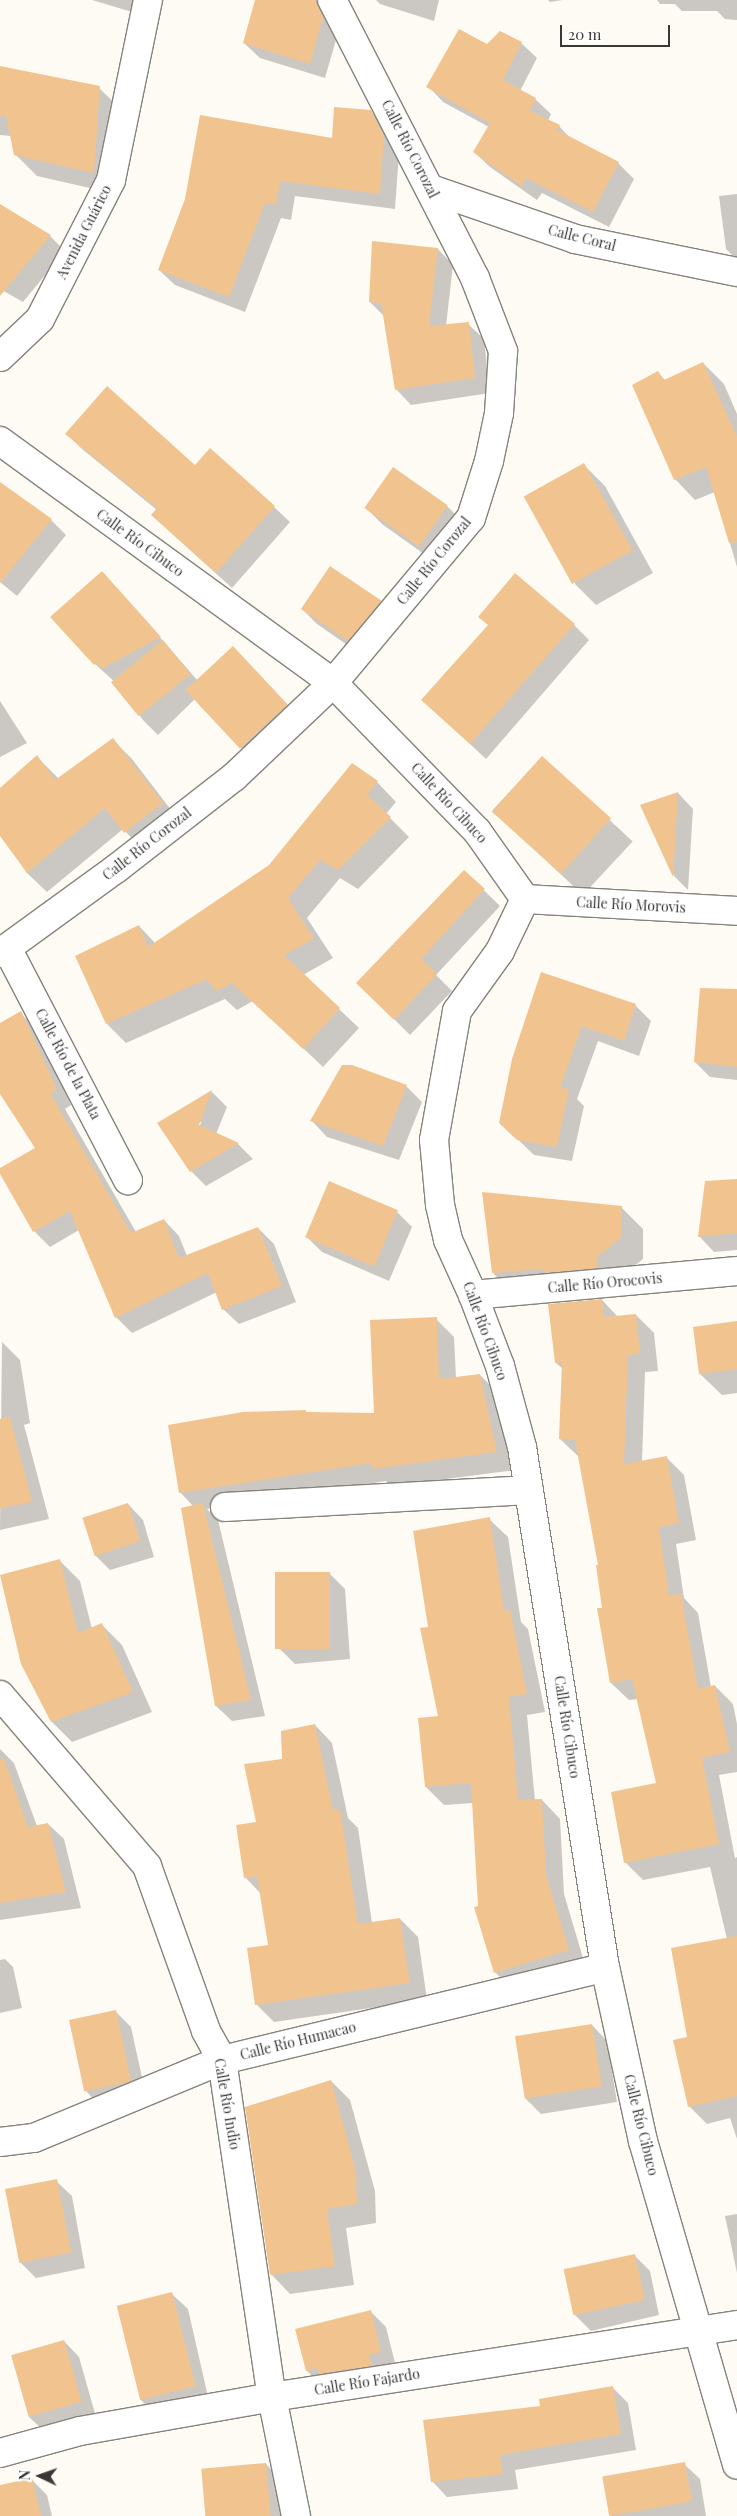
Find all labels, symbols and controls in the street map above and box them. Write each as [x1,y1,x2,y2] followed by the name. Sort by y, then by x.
[562,15,672,47] scale bar
[568,24,601,44] text: 20 m
[378,97,442,201] street label: Calle Río Corozal
[53,182,115,282] street label: Avenida Guárico
[546,221,618,255] street label: Calle Coral
[93,506,187,580] street label: Calle Río Cibuco
[394,514,474,608] street label: Calle Río Corozal
[408,759,490,847] street label: Calle Río Cibuco
[99,804,195,884] street label: Calle Río Corozal
[576,894,686,916] street label: Calle Río Morovis
[32,1006,104,1122] street label: Calle Río de la Plata
[547,1270,663,1296] street label: Calle Río Orocovis
[459,1279,511,1383] street label: Calle Río Cibuco
[551,1675,583,1779] street label: Calle Río Cibuco
[238,2018,358,2064] street label: Calle Río Humacao
[211,2057,243,2151] street label: Calle Río Indio
[620,2073,662,2177] street label: Calle Río Cibuco
[313,2365,421,2399] street label: Calle Río Fajardo
[15,2451,65,2501] north arrow
[15,2470,34,2481] text: N

